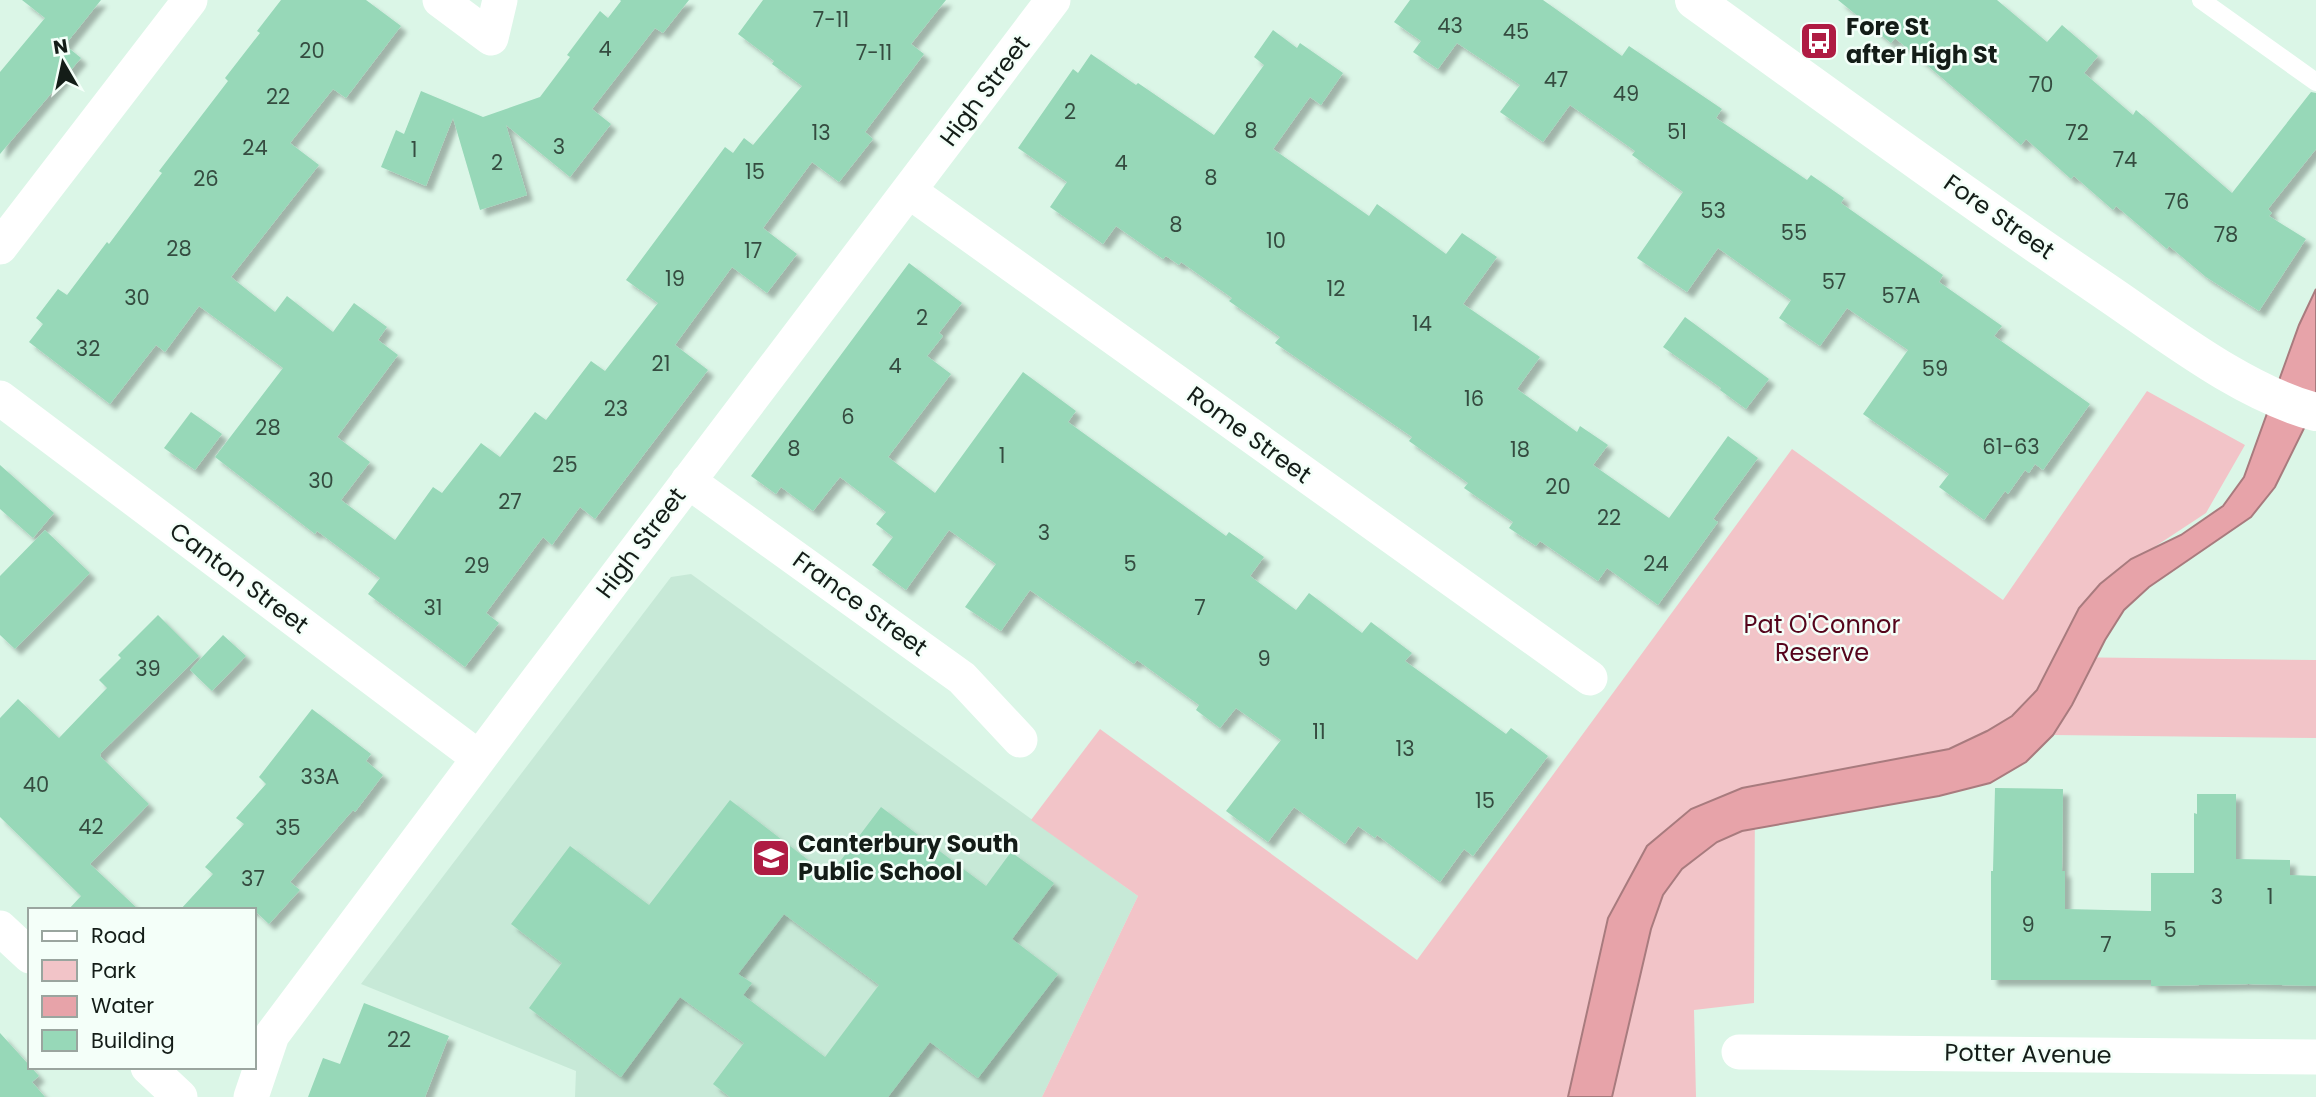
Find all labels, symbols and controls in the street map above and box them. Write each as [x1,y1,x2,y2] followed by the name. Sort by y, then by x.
[813,5,849,34] house number: 7-11
[1846,10,1998,71] place label: Fore St after High St
[1437,11,1463,40] house number: 43
[1503,17,1529,46] house number: 45
[1798,20,1840,62] bus stop icon: Fore St after High St
[28,28,98,98] north arrow
[932,29,1037,153] street label: High Street
[51,32,70,61] text: N
[598,34,612,63] house number: 4
[299,36,325,65] house number: 20
[856,38,892,67] house number: 7-11
[1544,65,1568,94] house number: 47
[2029,70,2053,99] house number: 70
[1613,79,1639,108] house number: 49
[266,82,290,111] house number: 22
[1064,97,1076,126] house number: 2
[1244,116,1258,145] house number: 8
[1667,117,1687,146] house number: 51
[811,118,831,147] house number: 13
[2065,118,2089,147] house number: 72
[553,132,565,161] house number: 3
[242,133,268,162] house number: 24
[411,135,417,164] house number: 1
[2113,145,2137,174] house number: 74
[491,148,503,177] house number: 2
[1114,148,1128,177] house number: 4
[745,157,765,186] house number: 15
[1204,163,1218,192] house number: 8
[193,164,219,193] house number: 26
[1937,166,2061,267] street label: Fore Street
[2165,187,2189,216] house number: 76
[1700,196,1726,225] house number: 53
[1169,210,1183,239] house number: 8
[1781,218,1807,247] house number: 55
[2214,220,2238,249] house number: 78
[1266,226,1286,255] house number: 10
[166,234,192,263] house number: 28
[744,236,762,265] house number: 17
[665,264,685,293] house number: 19
[1822,267,1846,296] house number: 57
[1327,274,1345,303] house number: 12
[1882,281,1920,310] house number: 57A
[124,283,150,312] house number: 30
[916,303,928,332] house number: 2
[1412,309,1432,338] house number: 14
[76,334,100,363] house number: 32
[652,349,670,378] house number: 21
[888,351,902,380] house number: 4
[1922,354,1948,383] house number: 59
[1180,378,1318,491] street label: Rome Street
[1464,384,1484,413] house number: 16
[604,394,628,423] house number: 23
[841,402,855,431] house number: 6
[255,413,281,442] house number: 28
[1982,432,2040,461] house number: 61-63
[787,434,801,463] house number: 8
[1510,435,1530,464] house number: 18
[999,441,1005,470] house number: 1
[552,450,578,479] house number: 25
[308,466,334,495] house number: 30
[1545,472,1571,501] house number: 20
[588,481,693,605] street label: High Street
[498,487,522,516] house number: 27
[1597,503,1621,532] house number: 22
[163,514,316,641] street label: Canton Street
[1038,518,1050,547] house number: 3
[786,544,934,664] street label: France Street
[1123,549,1137,578] house number: 5
[1643,549,1669,578] house number: 24
[464,551,490,580] house number: 29
[423,593,443,622] house number: 31
[1194,593,1206,622] house number: 7
[1744,608,1900,669] park label: Pat O'Connor Reserve
[1257,644,1271,673] house number: 9
[135,654,161,683] house number: 39
[1312,717,1326,746] house number: 11
[1395,734,1415,763] house number: 13
[301,762,339,791] house number: 33A
[23,770,49,799] house number: 40
[1475,786,1495,815] house number: 15
[78,812,104,841] house number: 42
[275,813,301,842] house number: 35
[798,827,1019,888] place label: Canterbury South Public School
[750,837,792,879] school or university icon: Canterbury South Public School
[241,864,265,893] house number: 37
[2211,882,2223,911] house number: 3
[2267,882,2273,911] house number: 1
[28,908,256,1069] legend
[2021,910,2035,939] house number: 9
[2163,915,2177,944] house number: 5
[91,921,146,950] text: Road
[2100,930,2112,959] house number: 7
[91,956,136,985] text: Park
[91,991,154,1020] text: Water
[387,1025,411,1054] house number: 22
[91,1026,175,1055] text: Building
[1944,1036,2112,1071] street label: Potter Avenue

